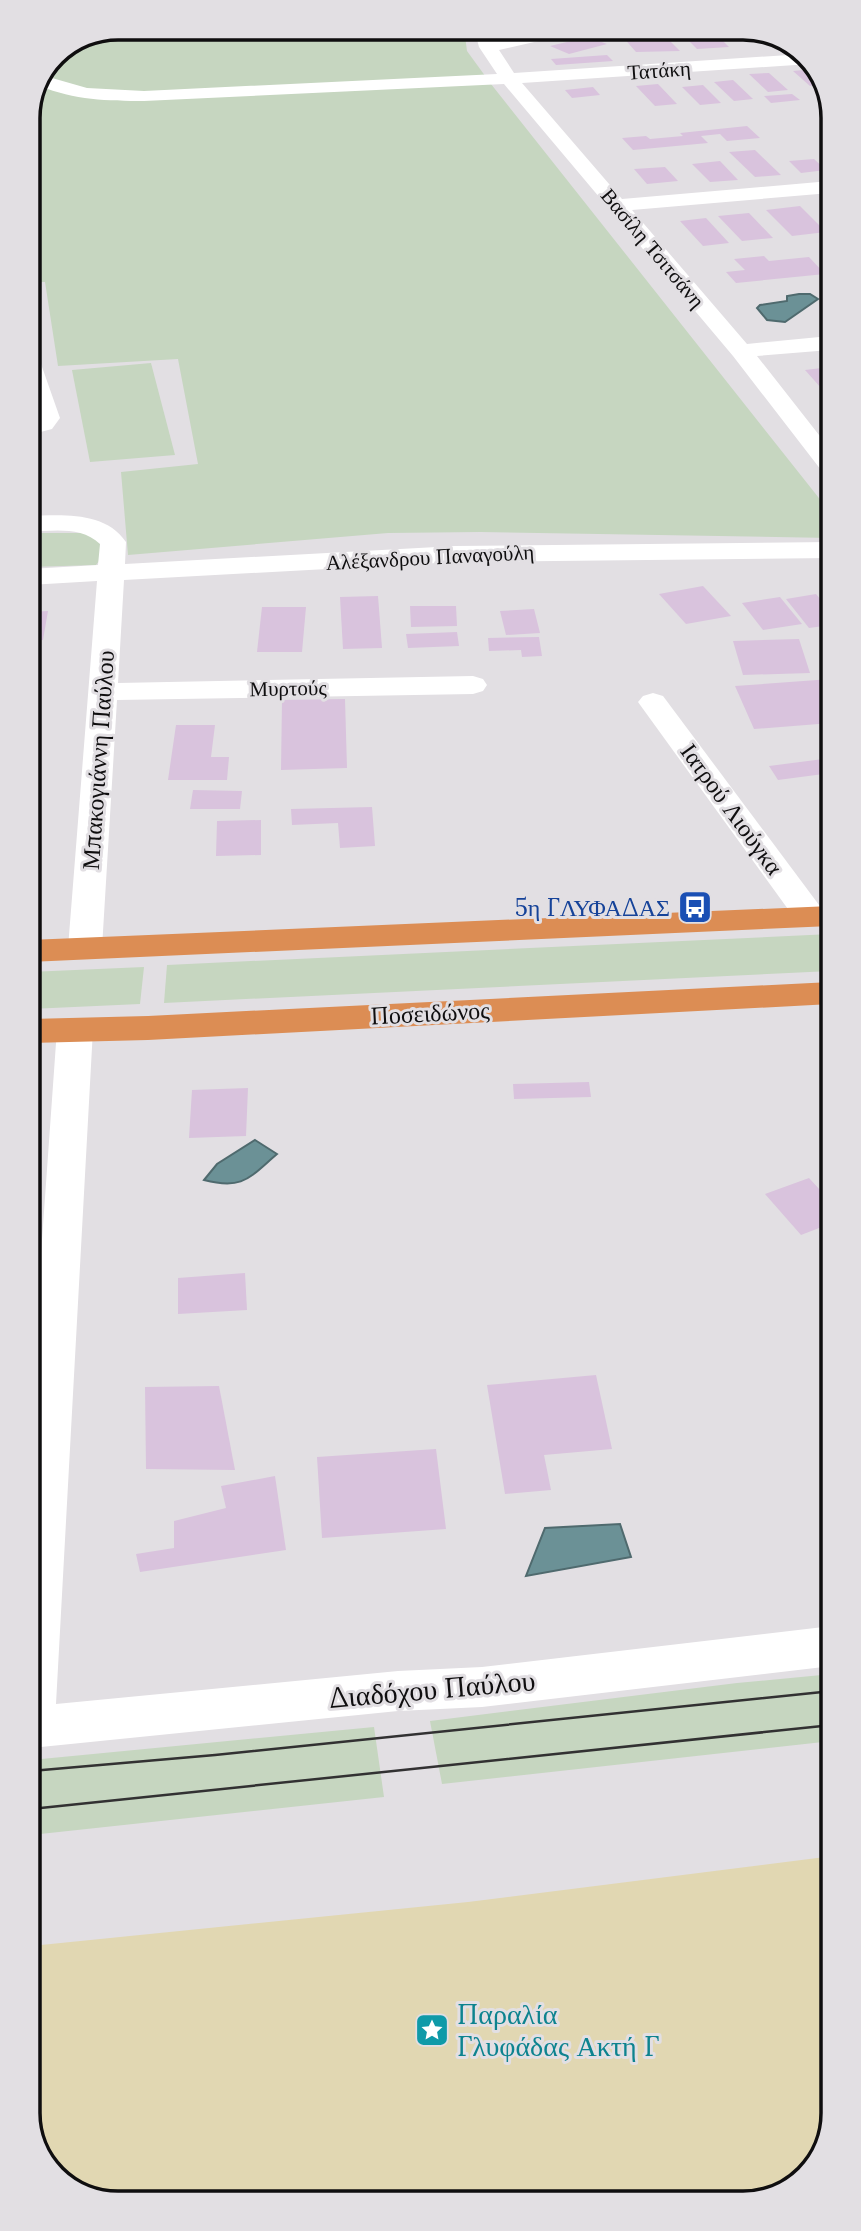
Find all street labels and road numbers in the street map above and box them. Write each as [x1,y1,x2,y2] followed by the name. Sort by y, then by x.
[626,54,692,86] street label: Τατάκη
[595,183,711,313] street label: Βασίλη Τσιτσάνη
[325,538,535,576] street label: Αλέξανδρου Παναγούλη
[75,649,121,871] street label: Μπακογιάννη Παύλου
[249,674,328,702] street label: Μυρτούς
[674,737,790,881] street label: Ιατρού Λιούγκα
[370,994,491,1032] street label: Ποσειδώνος
[327,1662,537,1716] street label: Διαδόχου Παύλου

